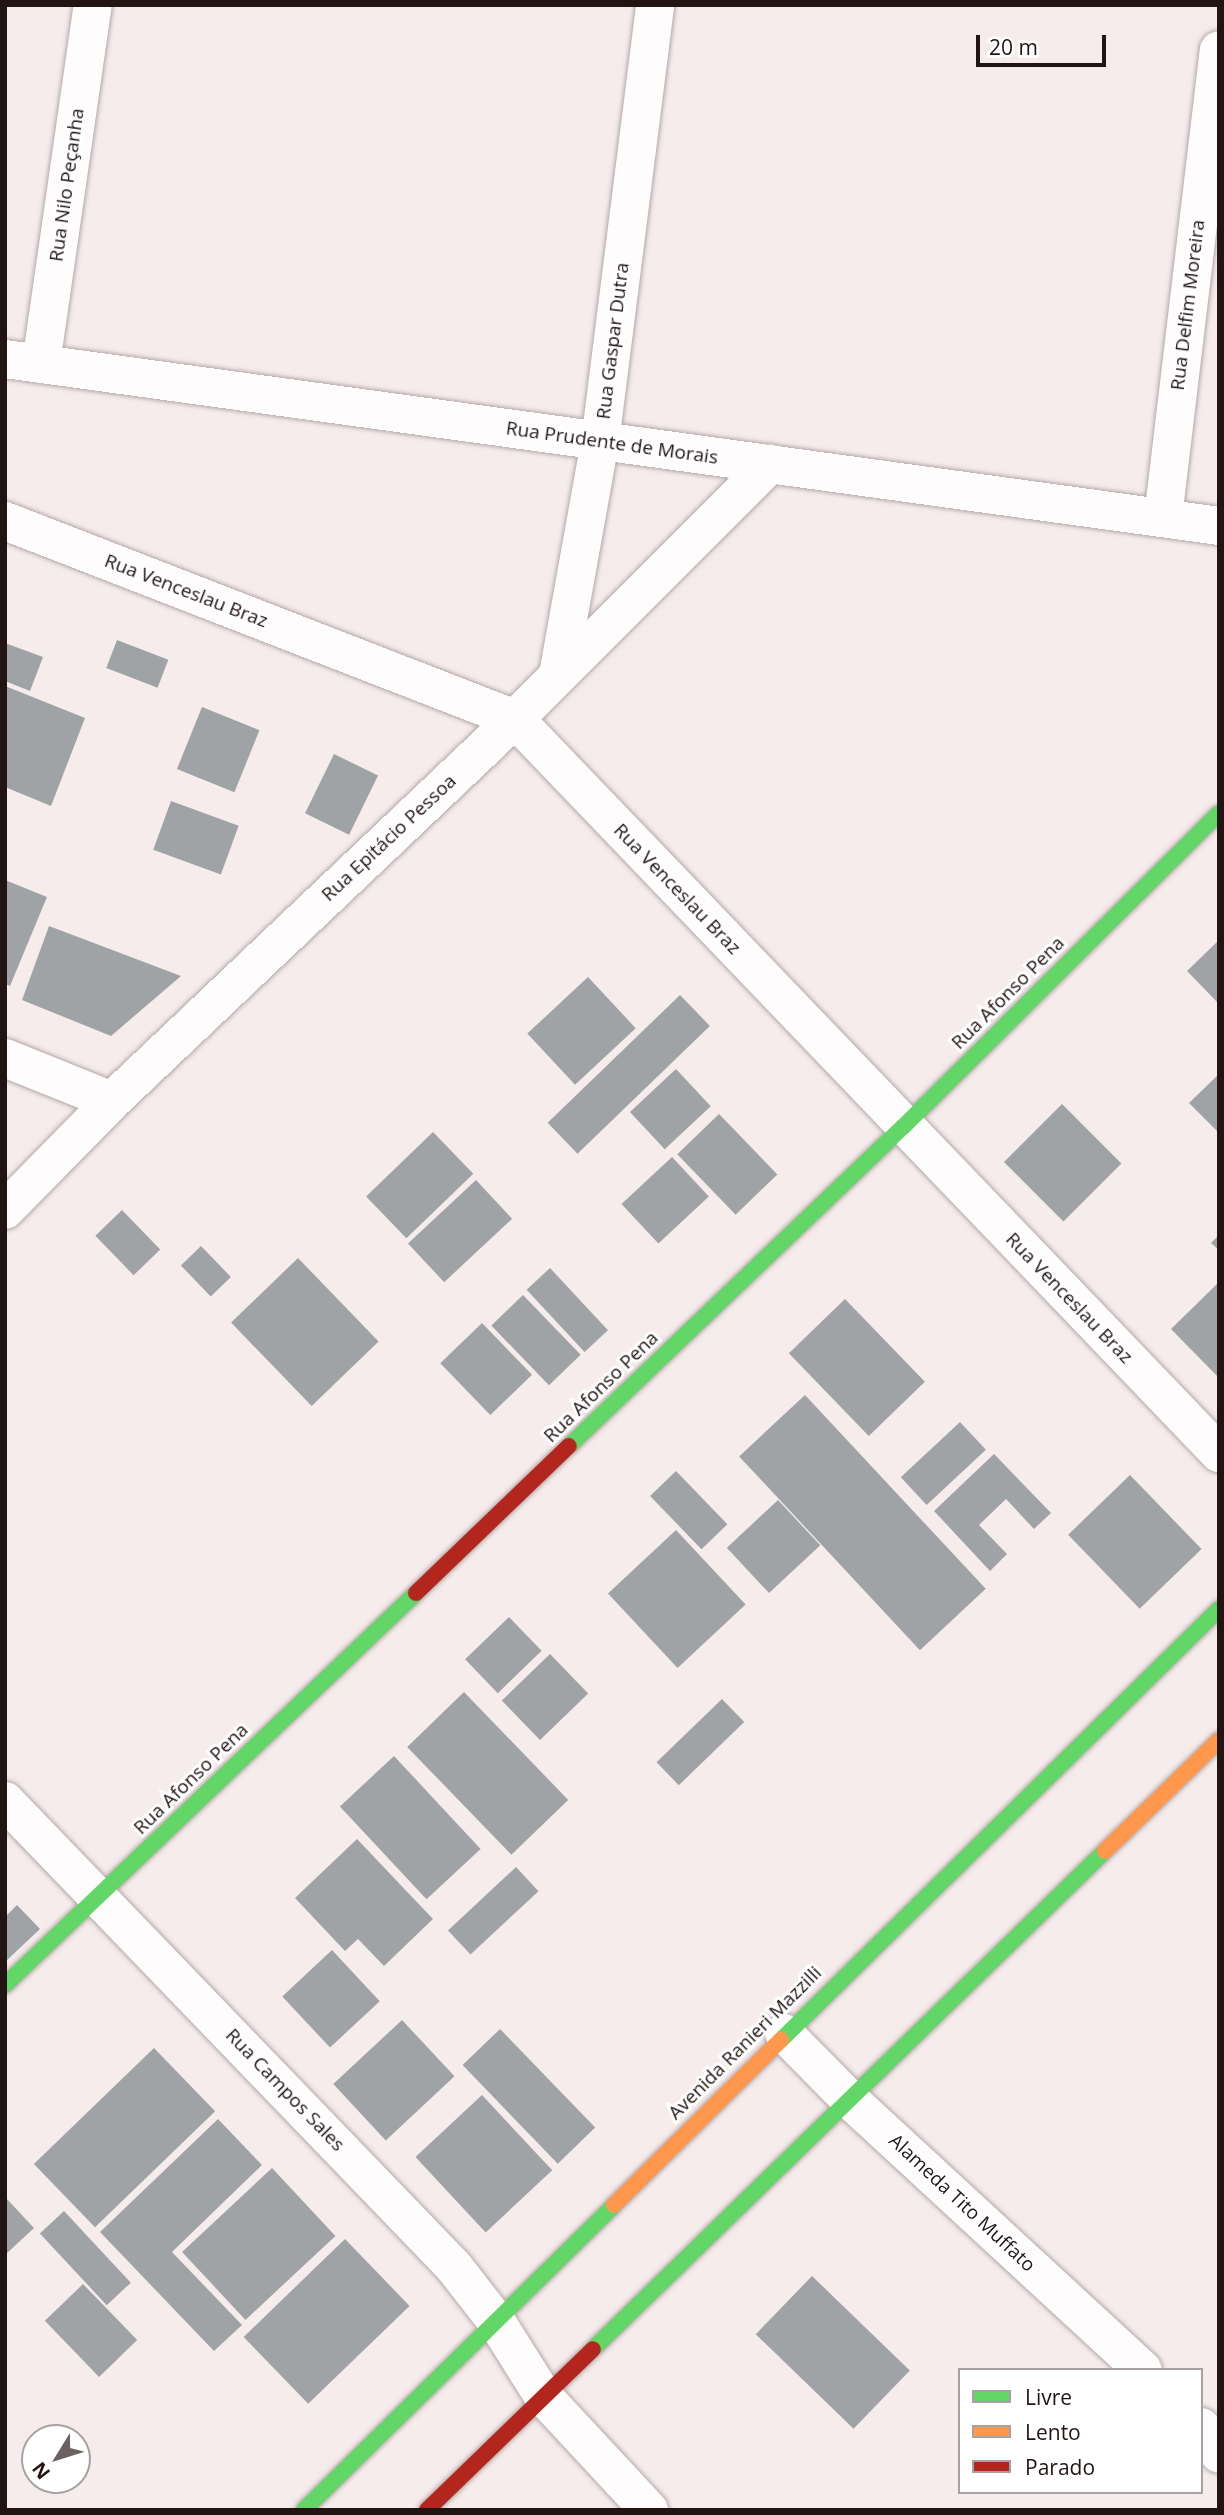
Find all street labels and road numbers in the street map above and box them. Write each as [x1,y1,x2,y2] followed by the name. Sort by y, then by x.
[45,107,89,263] street label: Rua Nilo Peçanha
[1166,218,1210,392] street label: Rua Delfim Moreira
[592,261,634,421] street label: Rua Gaspar Dutra
[504,417,720,469] street label: Rua Prudente de Morais
[101,549,271,633] street label: Rua Venceslau Braz
[317,770,461,906] street label: Rua Epitácio Pessoa
[609,819,745,959] street label: Rua Venceslau Braz
[947,932,1069,1054] street label: Rua Afonso Pena
[1001,1228,1137,1368] street label: Rua Venceslau Braz
[539,1327,663,1447] street label: Rua Afonso Pena
[129,1719,253,1839] street label: Rua Afonso Pena
[664,1962,826,2124] street label: Avenida Ranieri Mazzilli
[221,2024,349,2156] street label: Rua Campos Sales
[884,2129,1040,2277] street label: Alameda Tito Muffato

